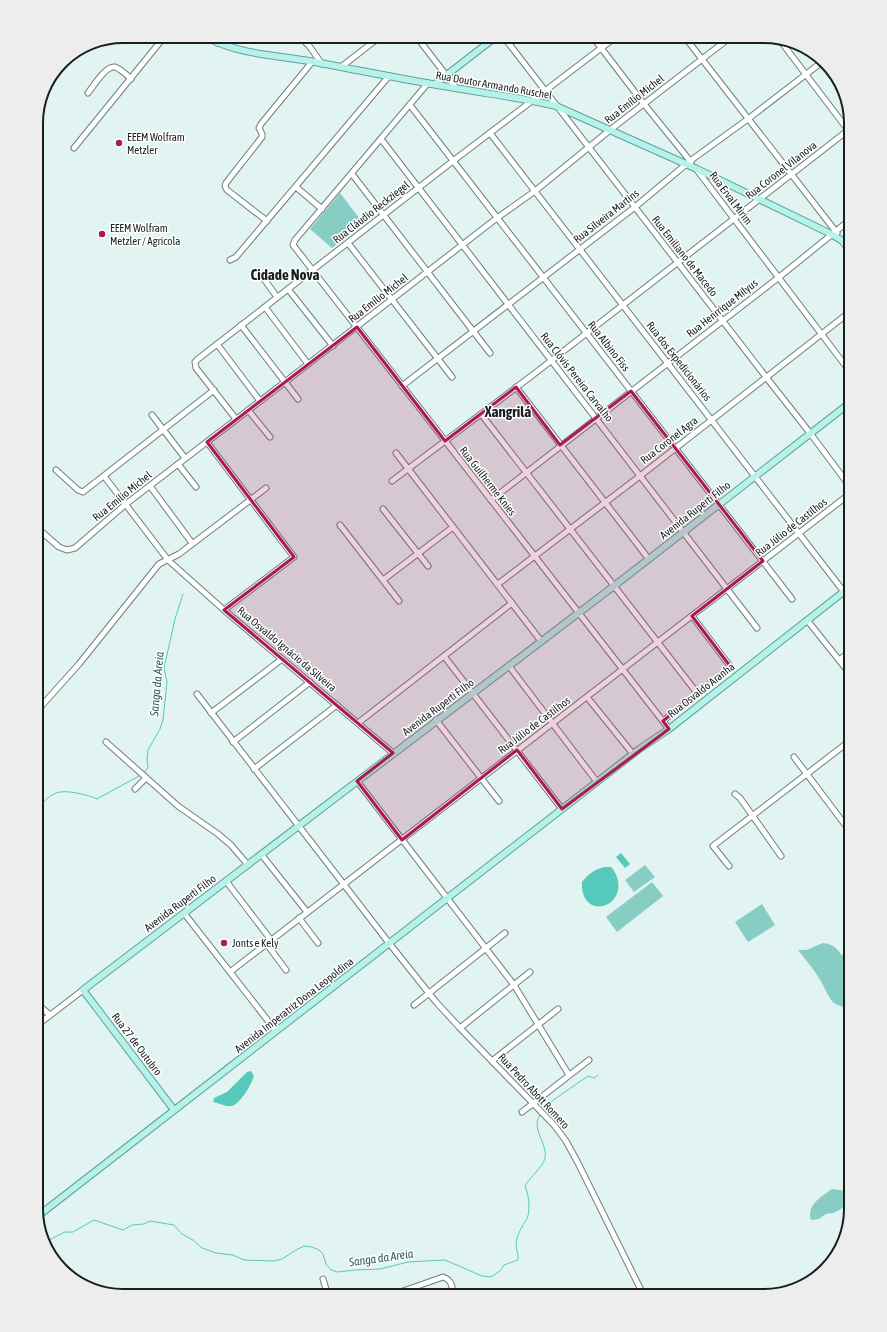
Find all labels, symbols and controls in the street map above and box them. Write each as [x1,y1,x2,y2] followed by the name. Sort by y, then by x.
[435,69,553,101] street label: Rua Doutor Armando Ruschel
[602,72,666,126] street label: Rua Emílio Michel
[127,131,185,156] place label: EEEM Wolfram Metzler
[114,138,124,148] marker: EEEM Wolfram Metzler
[743,139,819,201] street label: Rua Coronel Vilanova
[707,169,755,227] street label: Rua Erval Mirim
[331,178,412,245] street label: Rua Cláudio Reckziegel
[571,187,641,245] street label: Rua Silveira Martins
[650,213,720,299] street label: Rua Emiliano de Macedo
[110,222,180,247] place label: EEEM Wolfram Metzler / Agricola
[97,229,107,239] marker: EEEM Wolfram Metzler / Agricola
[250,266,320,283] district label: Cidade Nova
[346,271,410,325] street label: Rua Emílio Michel
[684,277,760,339] street label: Rua Henrrique Milyus
[586,319,632,374] street label: Rua Albino Fiss
[644,319,714,403] street label: Rua dos Expedicionários
[539,330,615,424] street label: Rua Clóvis Pereira Carvalho
[484,403,531,420] district label: Xangrilá
[638,414,700,466] street label: Rua Coronel Agra
[457,444,519,518] street label: Rua Guilherme Knies
[90,469,154,523] street label: Rua Emílio Michel
[657,479,733,541] street label: Avenida Ruperti Filho
[753,495,829,559] street label: Rua Júlio de Castilhos
[235,604,339,694] street label: Rua Osvaldo Ignácio da Silveira
[147,651,167,718] water label: Sanga da Areia
[665,660,737,720] street label: Rua Osvaldo Aranha
[400,676,476,738] street label: Avenida Ruperti Filho
[496,694,572,756] street label: Rua Júlio de Castilhos
[142,872,218,934] street label: Avenida Ruperti Filho
[232,937,279,949] place label: Jonts e Kely
[219,938,229,948] marker: Jonts e Kely
[232,955,356,1055] street label: Avenida Imperatriz Dona Leopoldina
[110,1011,164,1077] street label: Rua 27 de Outubro
[496,1051,572,1131] street label: Rua Pedro Abott Romero
[347,1246,414,1270] water label: Sanga da Areia

